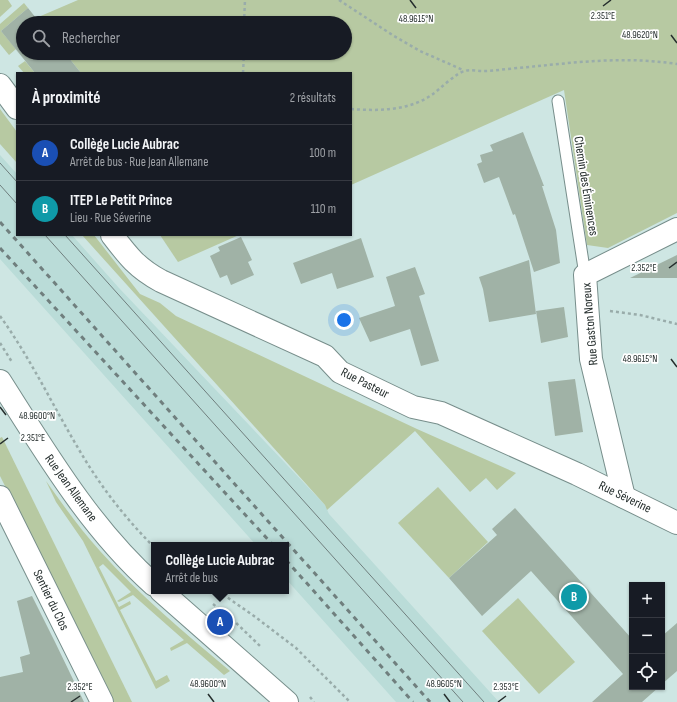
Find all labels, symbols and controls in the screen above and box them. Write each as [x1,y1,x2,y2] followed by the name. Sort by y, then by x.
[591,10,615,22] text: 2.351°E
[399,13,433,25] text: 48.9615°N
[16,16,352,60] search box
[30,27,52,49] icon: search
[62,29,120,48] text: Rechercher
[622,29,658,41] text: 48.9620°N
[32,88,100,108] text: À proximité
[290,90,336,106] text: 2 résultats
[70,135,179,154] text: Collège Lucie Aubrac
[570,135,602,237] street label: Chemin des Éminences
[42,145,48,161] text: A
[309,145,336,161] text: 100 m
[70,154,208,170] text: Arrêt de bus · Rue Jean Allemane
[70,191,172,210] text: ITEP Le Petit Prince
[42,201,48,217] text: B
[311,201,336,217] text: 110 m
[70,210,151,226] text: Lieu · Rue Séverine
[631,262,657,274] text: 2.352°E
[578,282,602,366] street label: Rue Gaston Noreux
[334,310,354,330] your location
[623,353,657,365] text: 48.9615°N
[338,364,392,402] street label: Rue Pasteur
[19,410,55,422] text: 48.9600°N
[21,432,45,444] text: 2.351°E
[41,451,101,525] street label: Rue Jean Allemane
[596,477,654,517] street label: Rue Séverine
[151,542,289,594] popup
[165,551,275,570] text: Collège Lucie Aubrac
[29,567,73,633] street label: Sentier du Clos
[165,570,218,586] text: Arrêt de bus
[561,582,587,612] pin: B
[629,582,665,690] map controls
[629,582,665,618] button: +
[207,607,233,637] pin: A
[629,618,665,654] button: −
[629,654,665,690] button: locate
[190,678,226,690] text: 48.9600°N
[426,678,462,690] text: 48.9605°N
[67,681,93,693] text: 2.352°E
[493,681,519,693] text: 2.353°E

